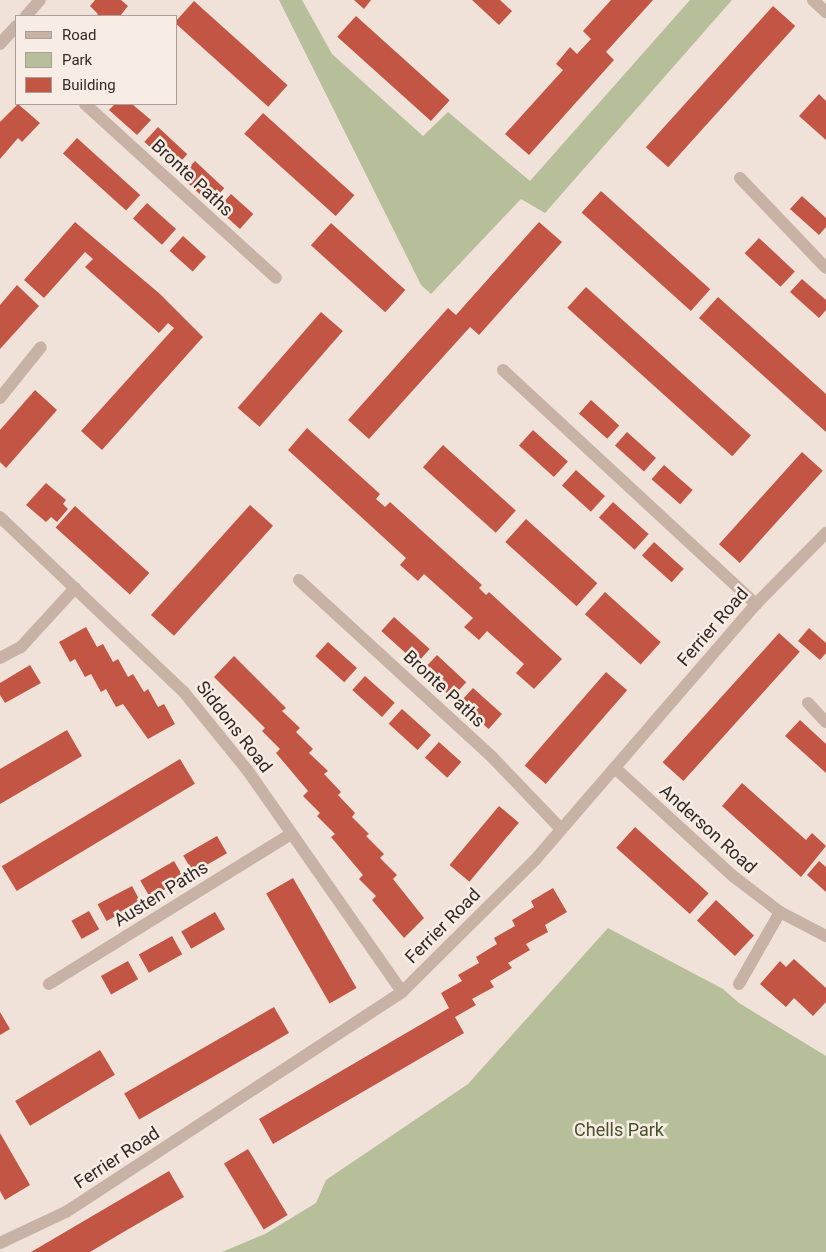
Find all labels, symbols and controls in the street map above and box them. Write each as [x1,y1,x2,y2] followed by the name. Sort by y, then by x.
[15,15,178,105] legend
[62,26,96,44] text: Road
[62,51,92,69] text: Park
[62,76,116,94] text: Building
[147,135,237,221] street label: Bronte Paths
[673,583,753,671] street label: Ferrier Road
[399,646,489,732] street label: Bronte Paths
[191,677,277,777] street label: Siddons Road
[655,780,761,878] street label: Anderson Road
[110,857,212,931] street label: Austen Paths
[401,884,485,968] street label: Ferrier Road
[574,1119,664,1141] park label: Chells Park
[70,1122,164,1194] street label: Ferrier Road

